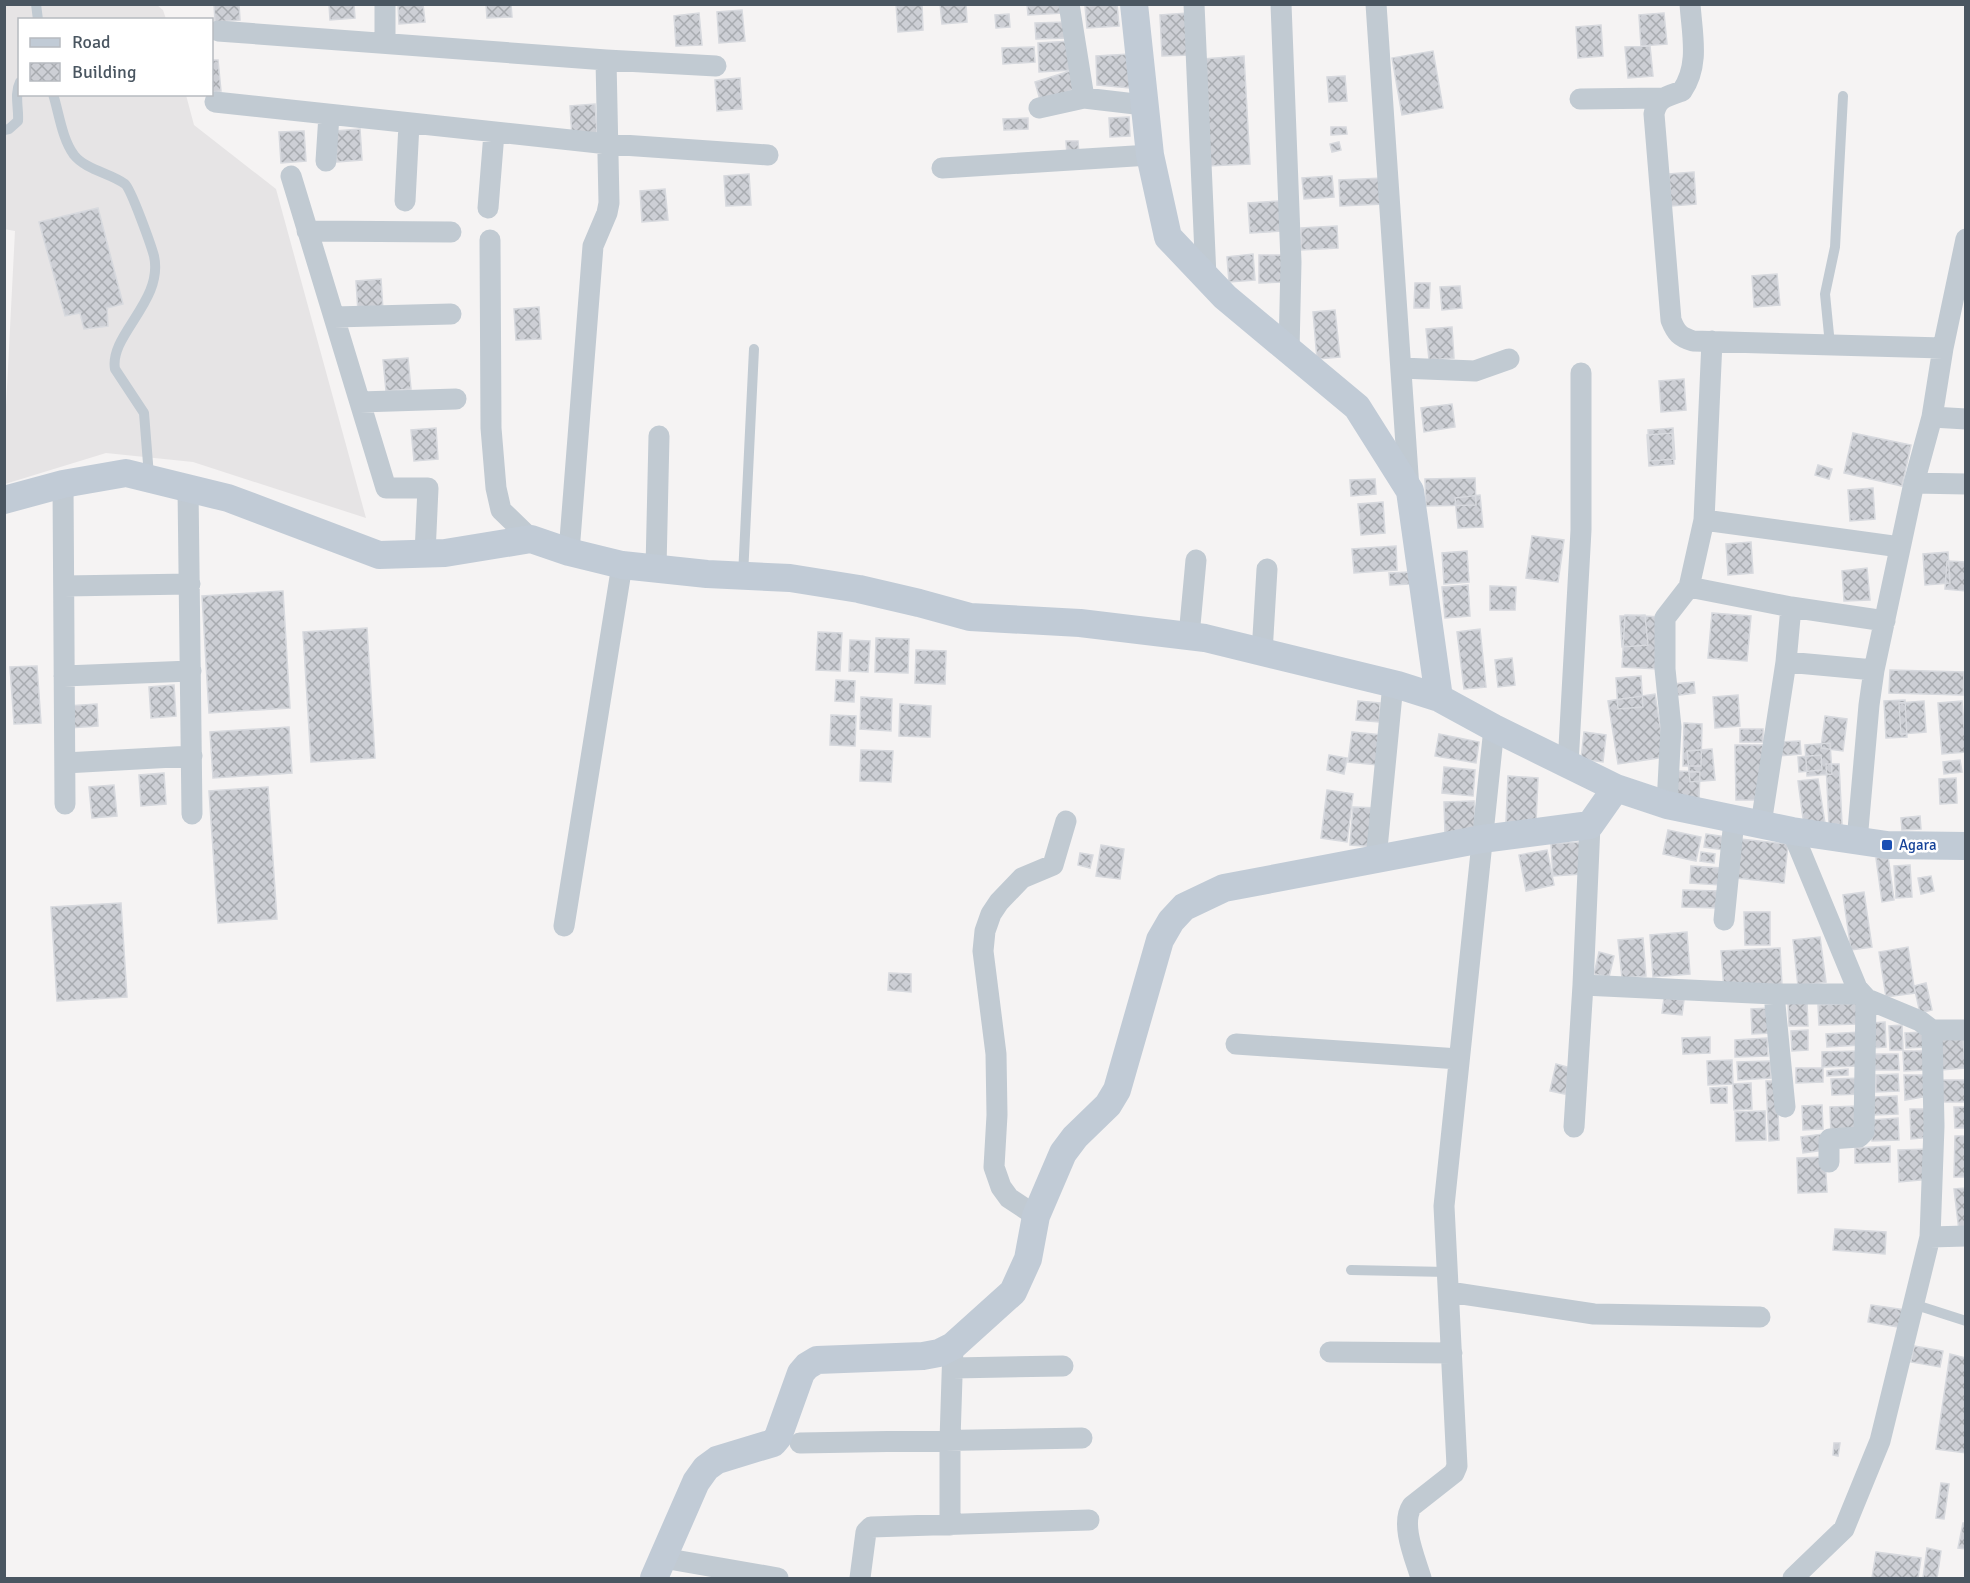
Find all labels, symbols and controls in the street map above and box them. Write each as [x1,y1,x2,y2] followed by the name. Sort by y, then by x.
[18,18,213,96] legend
[72,31,111,53] text: Road
[72,61,136,83] text: Building
[1899,836,1937,854] place label: Agara
[1880,838,1894,852] marker: Agara

